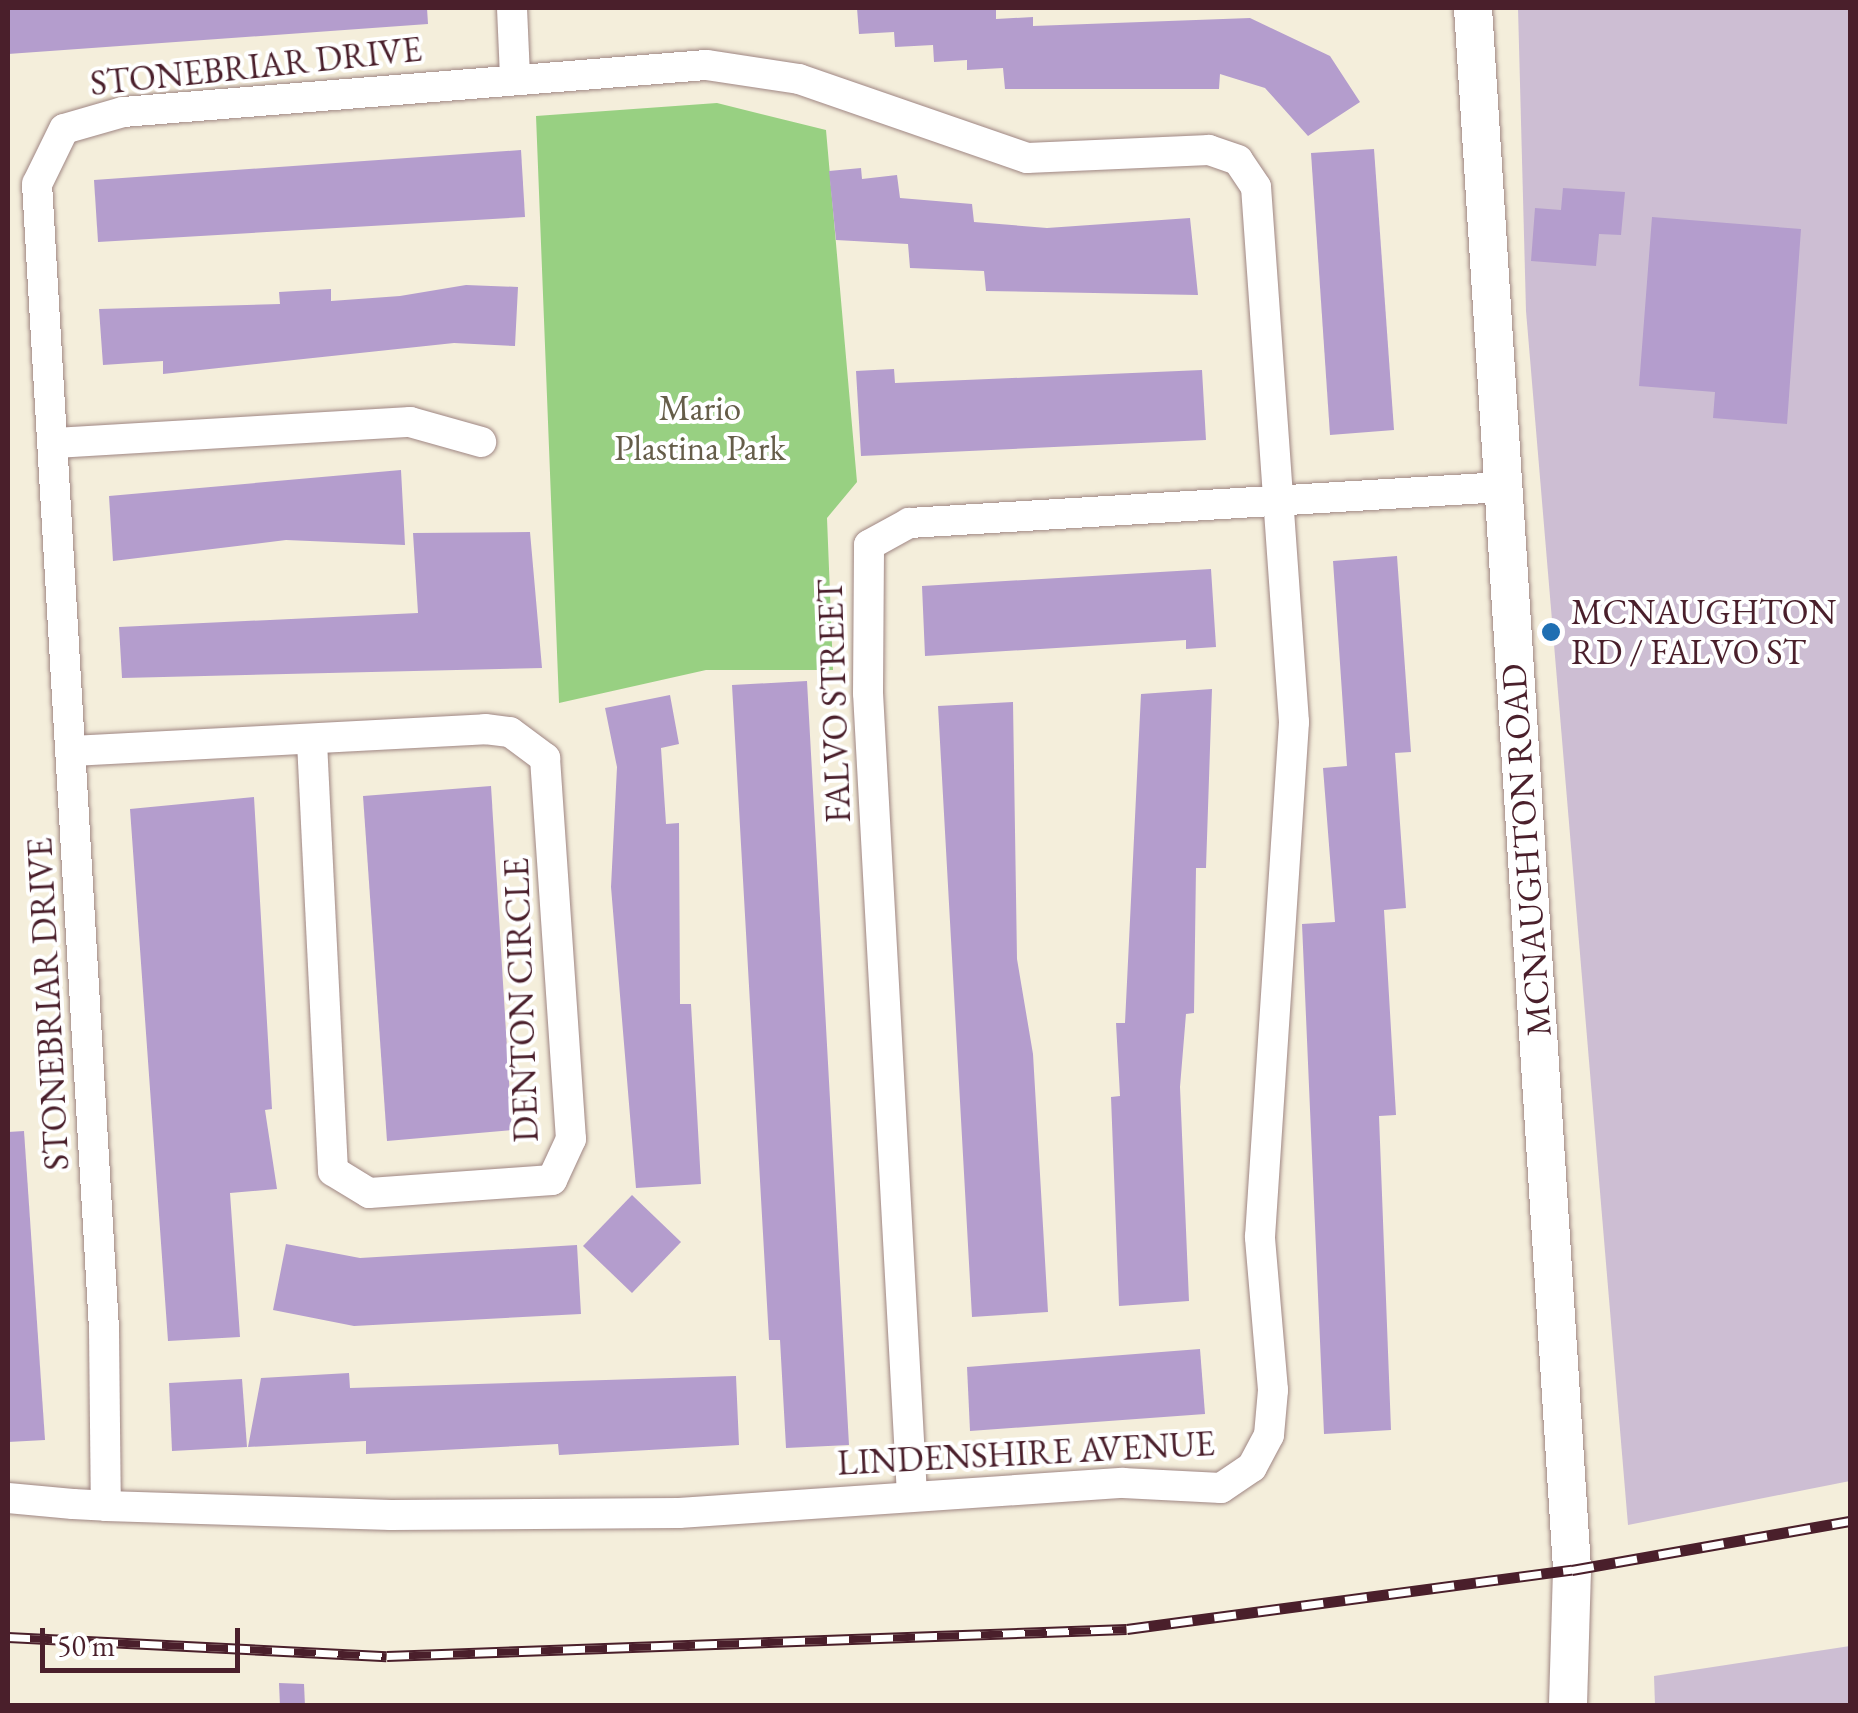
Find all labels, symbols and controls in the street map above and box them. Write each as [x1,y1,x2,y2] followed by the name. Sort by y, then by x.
[88,28,424,104] street label: STONEBRIAR DRIVE
[614,387,786,469] park label: Mario Plastina Park
[809,579,859,823] street label: FALVO STREET
[1571,591,1836,673] place label: MCNAUGHTON RD / FALVO ST
[1540,621,1562,643] marker: MCNAUGHTON RD / FALVO ST
[1492,662,1560,1038] street label: MCNAUGHTON ROAD
[18,836,78,1172] street label: STONEBRIAR DRIVE
[495,857,547,1143] street label: DENTON CIRCLE
[836,1422,1216,1484] street label: LINDENSHIRE AVENUE
[45,1608,245,1670] scale bar
[57,1626,115,1665] text: 50 m

